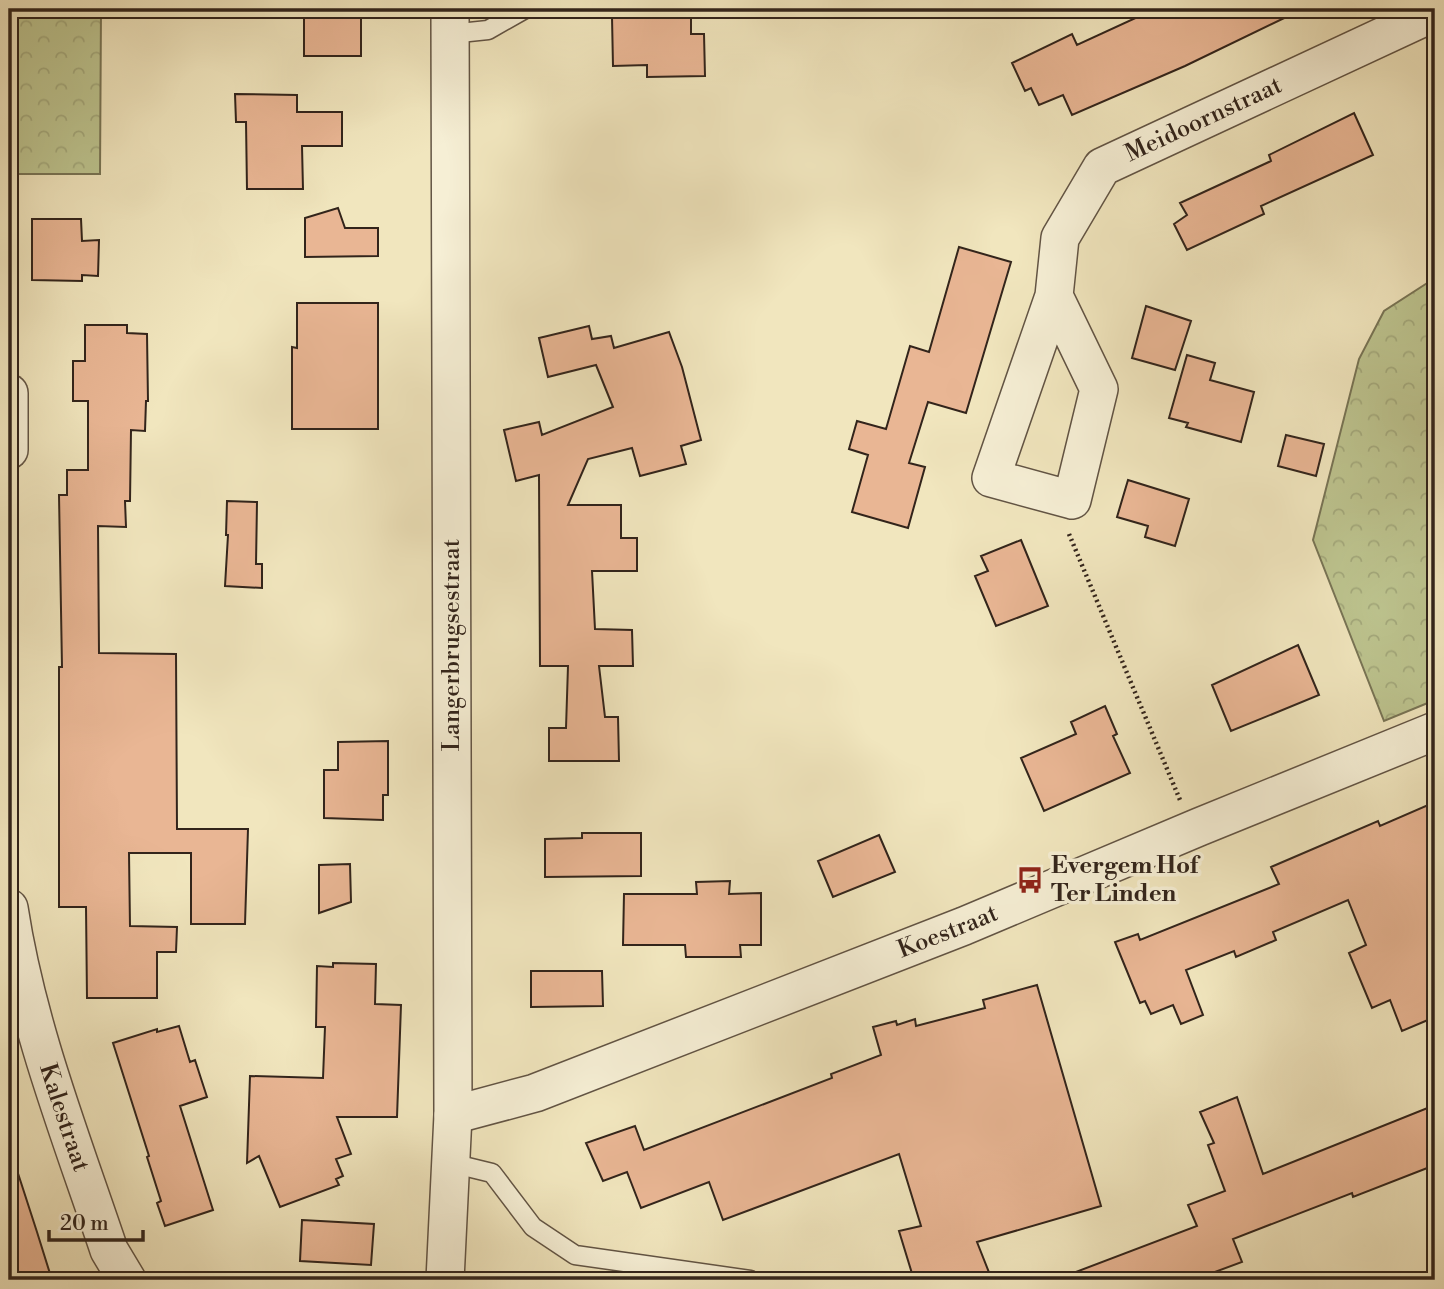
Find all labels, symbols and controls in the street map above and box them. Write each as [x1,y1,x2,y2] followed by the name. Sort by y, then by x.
[1121,70,1287,169] street label: Meidoornstraat
[437,538,467,751] street label: Langerbrugsestraat
[1051,851,1201,909] place label: Evergem Hof Ter Linden
[1015,865,1045,895] bus stop icon: Evergem Hof Ter Linden
[893,898,1003,965] street label: Koestraat
[32,1060,96,1176] street label: Kalestraat
[49,1198,144,1242] scale bar
[60,1211,109,1237] text: 20 m

